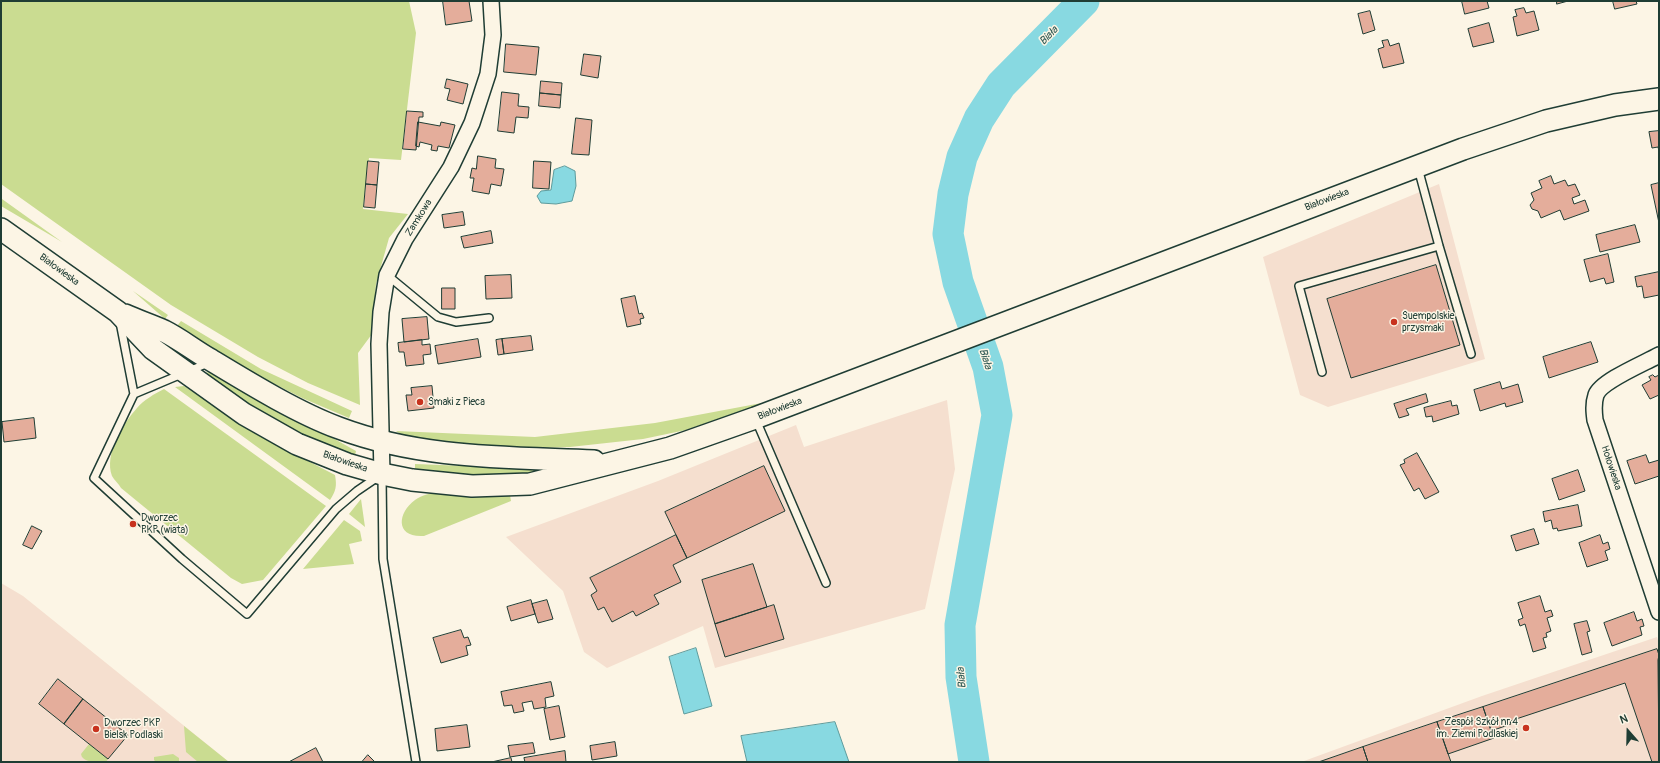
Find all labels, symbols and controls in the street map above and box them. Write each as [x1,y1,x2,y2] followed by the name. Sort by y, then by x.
[1037,24,1061,48] water label: Biała
[1303,186,1351,214] street label: Białowieska
[403,197,435,239] street label: Zamkowa
[37,251,81,289] street label: Białowieska
[1402,310,1454,334] place label: Suempolskie przysmaki
[1389,317,1399,327] marker: Suempolskie przysmaki
[976,347,994,371] water label: Biała
[756,395,804,423] street label: Białowieska
[428,396,485,408] place label: Smaki z Pieca
[415,397,425,407] marker: Smaki z Pieca
[1598,444,1624,492] street label: Hołowieska
[321,449,369,475] street label: Białowieska
[141,512,188,536] place label: Dworzec PKP (wiata)
[128,519,138,529] marker: Dworzec PKP (wiata)
[954,667,970,689] water label: Biała
[1608,711,1648,751] north arrow
[1618,712,1629,727] text: N
[1436,716,1518,740] place label: Zespół Szkół nr 4 im. Ziemi Podlaskiej
[104,717,163,740] place label: Dworzec PKP Bielsk Podlaski
[1521,723,1531,733] marker: Zespół Szkół nr 4 im. Ziemi Podlaskiej
[91,724,101,734] marker: Dworzec PKP Bielsk Podlaski

